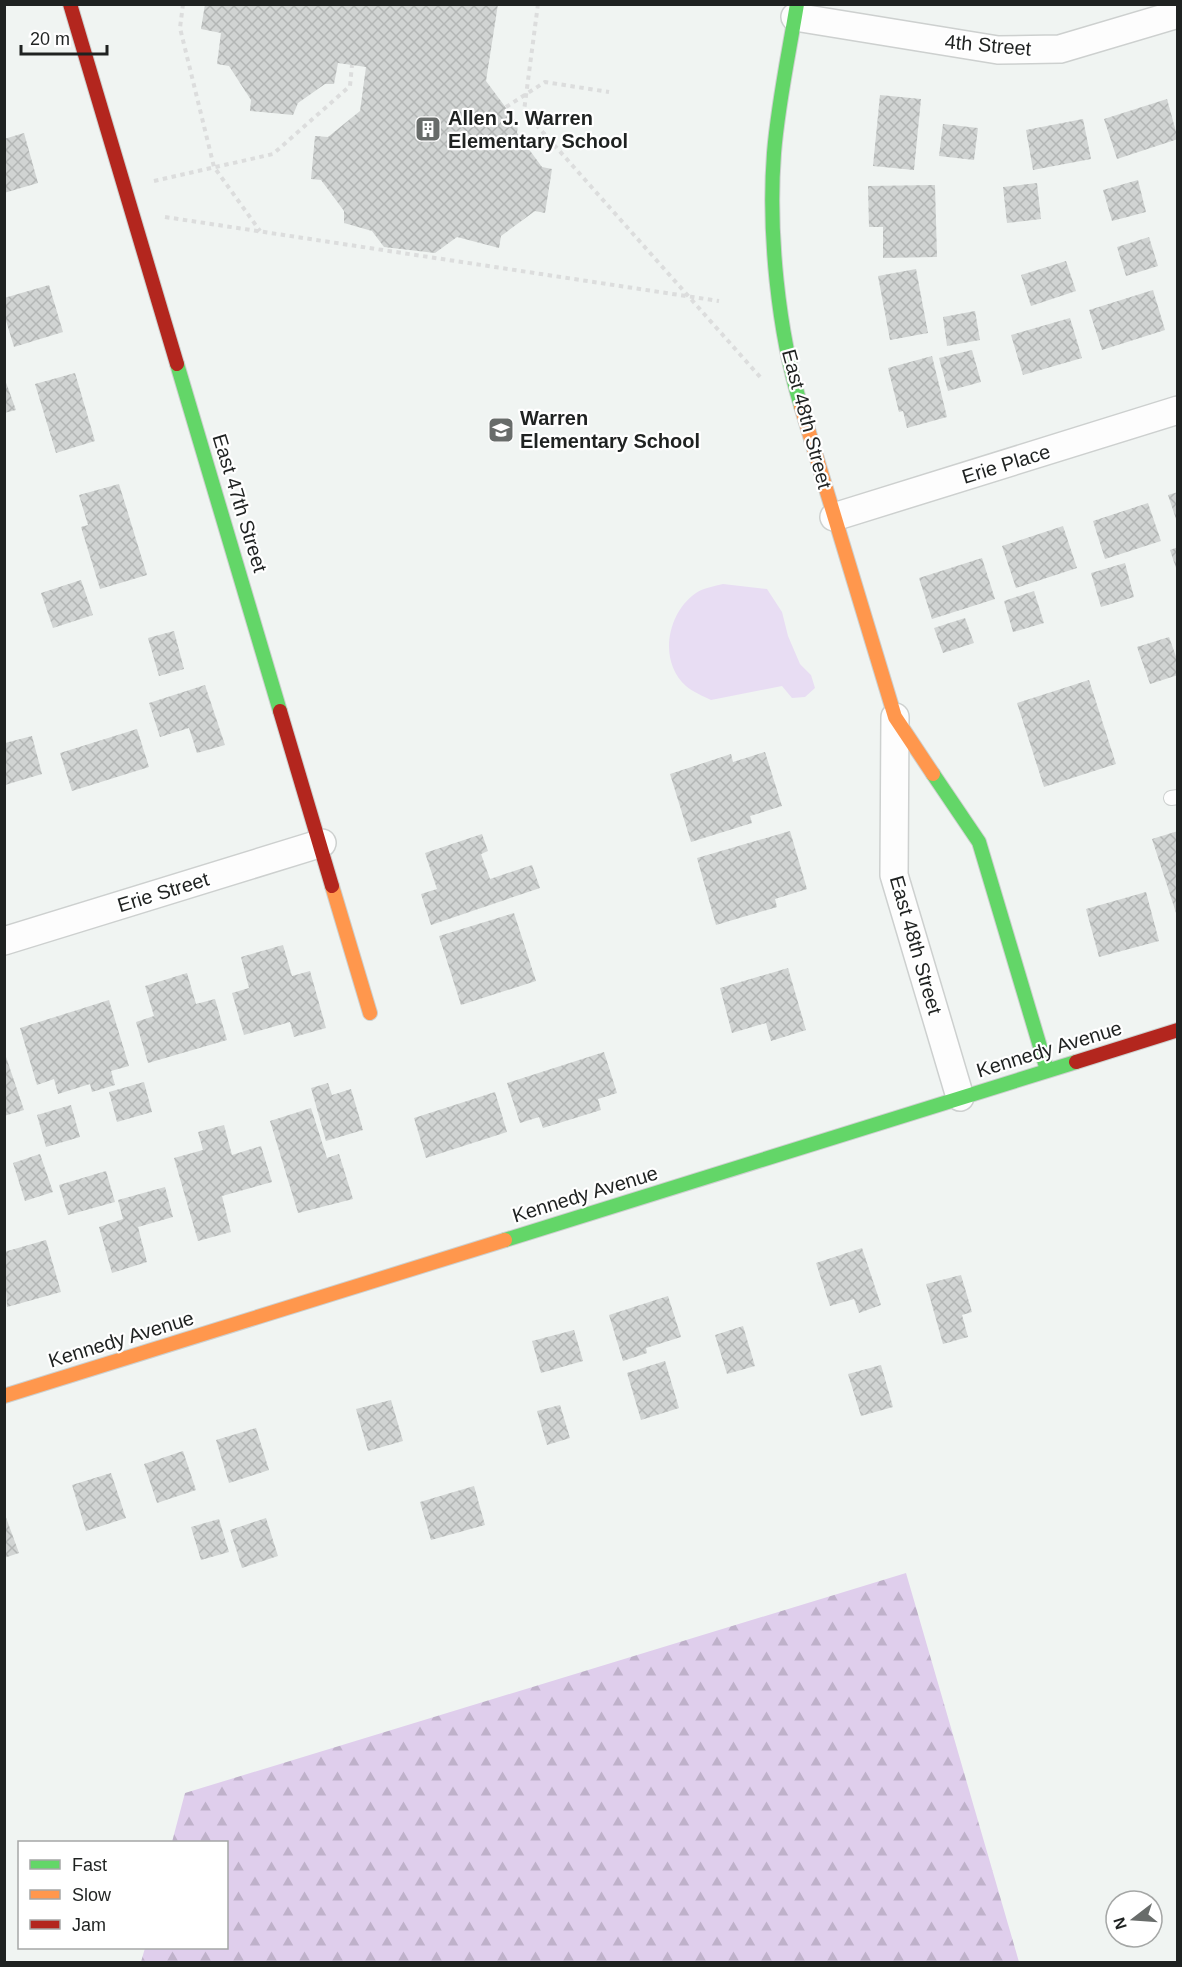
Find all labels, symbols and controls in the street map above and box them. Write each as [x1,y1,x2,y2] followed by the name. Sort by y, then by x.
[21,18,106,56] scale bar
[30,29,70,49] text: 20 m
[944,30,1033,60] street label: 4th Street
[448,107,628,152] place label: Allen J. Warren Elementary School
[413,114,443,144] building icon: Allen J. Warren Elementary School
[778,347,836,492] street label: East 48th Street
[520,407,700,452] place label: Warren Elementary School
[486,415,516,445] school or university icon: Warren Elementary School
[209,431,272,575] street label: East 47th Street
[959,440,1053,488] street label: Erie Place
[115,868,212,916] street label: Erie Street
[886,873,946,1017] street label: East 48th Street
[974,1016,1124,1082] street label: Kennedy Avenue
[510,1161,660,1227] street label: Kennedy Avenue
[46,1306,196,1372] street label: Kennedy Avenue
[18,1841,228,1949] legend
[72,1855,107,1875] text: Fast
[72,1885,112,1905] text: Slow
[1104,1889,1164,1949] north arrow
[72,1915,106,1935] text: Jam
[1110,1915,1130,1931] text: N

